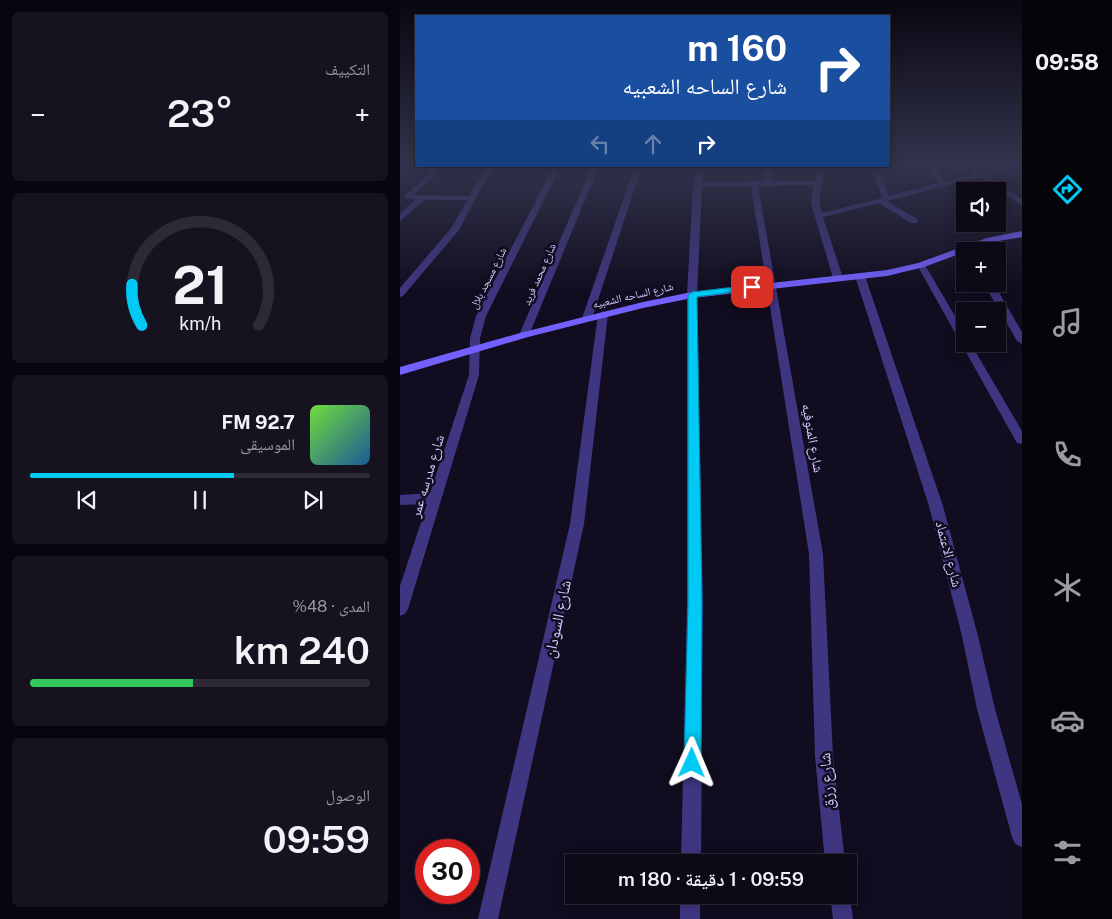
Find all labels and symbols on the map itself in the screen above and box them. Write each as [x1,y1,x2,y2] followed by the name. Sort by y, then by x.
[520,241,559,307] street label: شارع محمد فريد
[467,245,510,311] street label: شارع مسجد بلال
[731,266,773,308] pin
[592,280,675,311] street label: شارع الساحه الشعبيه
[797,402,827,474] street label: شارع المنوفيه
[407,433,449,521] street label: شارع مدرسه عمر
[931,519,966,589] street label: شارع الاعتماد
[540,578,576,660] street label: شارع السودان
[665,736,717,788] position arrow
[815,752,839,810] street label: شارع رزق
[415,839,480,904] speed limit sign: 30

